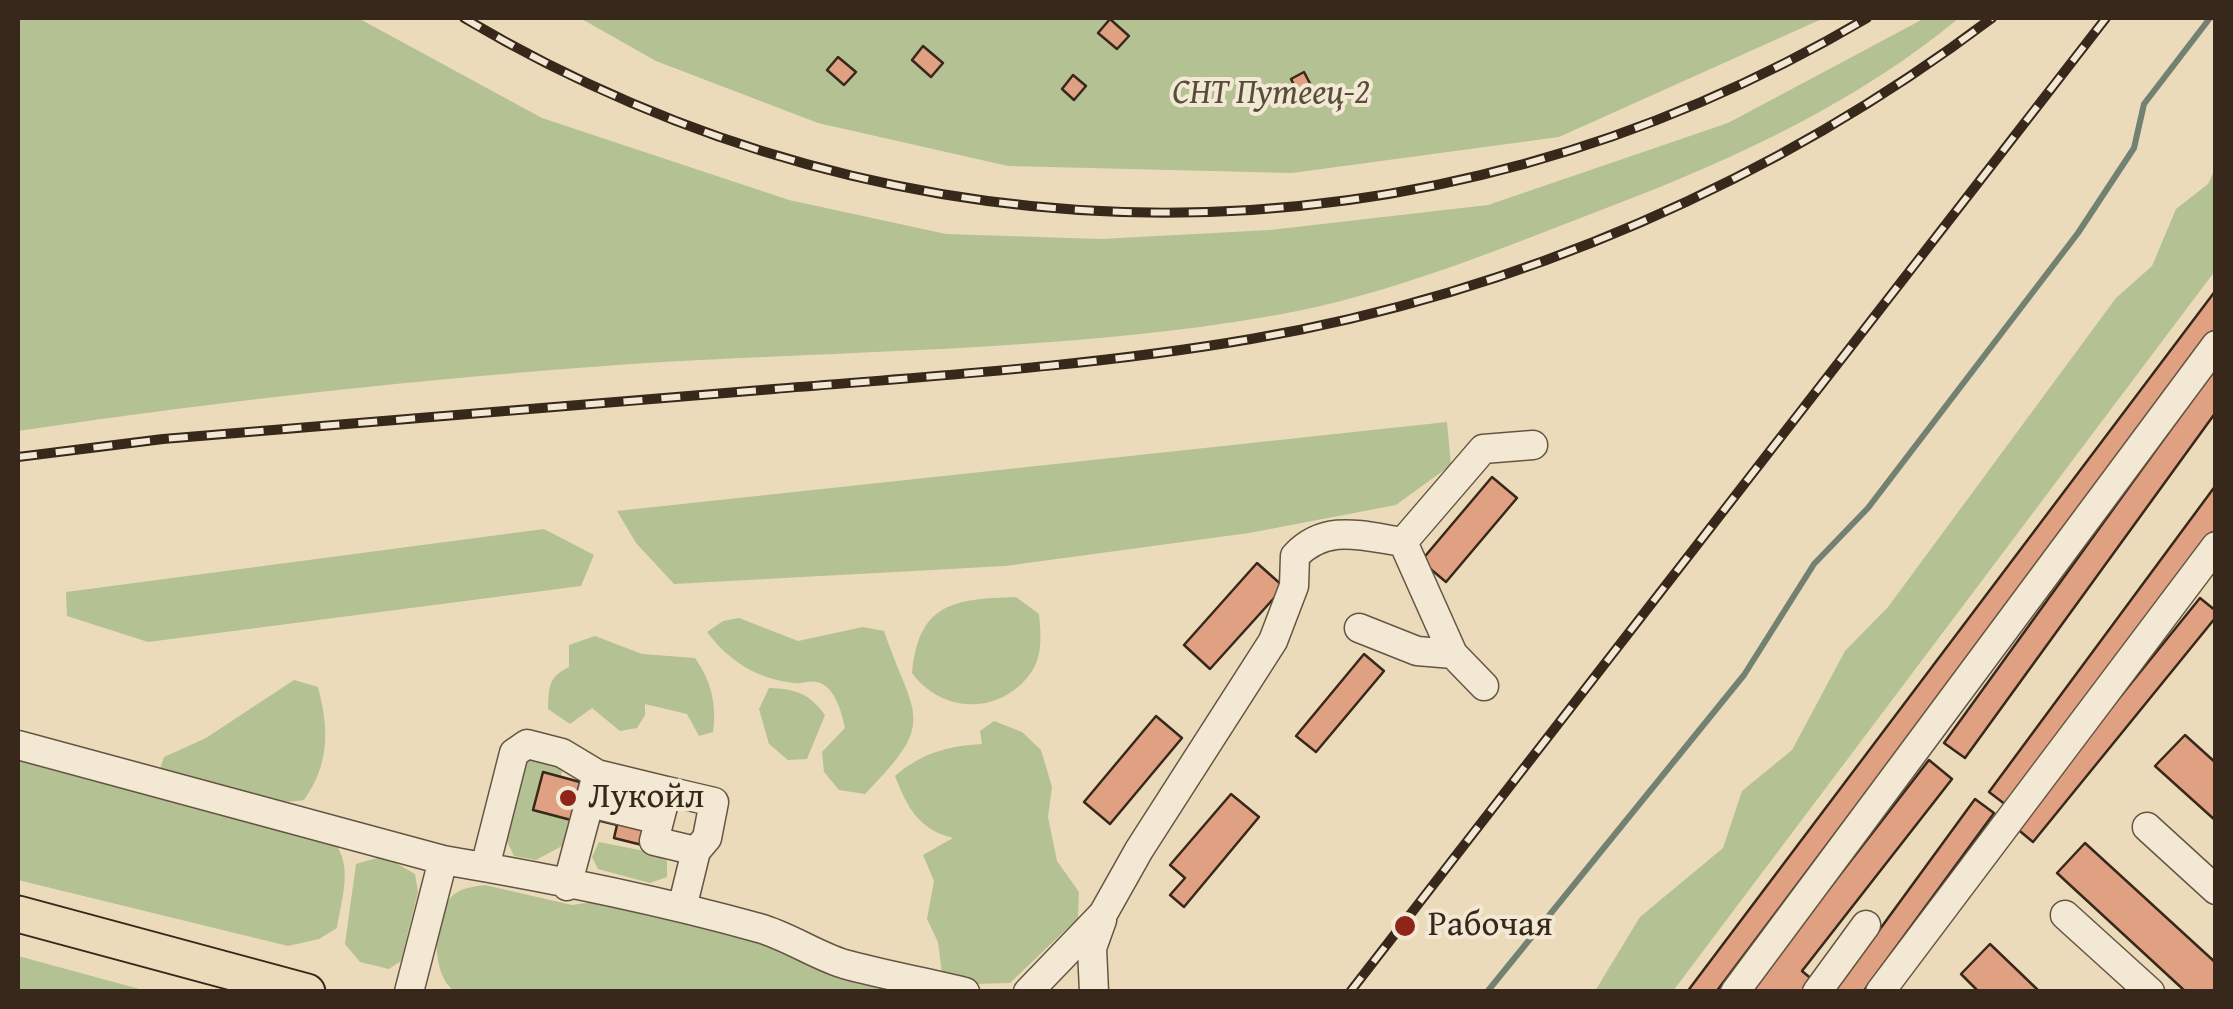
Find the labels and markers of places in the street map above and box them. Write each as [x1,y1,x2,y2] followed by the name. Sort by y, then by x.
[588,777,704,819] place label: Лукойл
[557,787,579,809] marker: Лукойл
[1428,905,1552,947] place label: Рабочая
[1392,913,1418,939] marker: Рабочая

